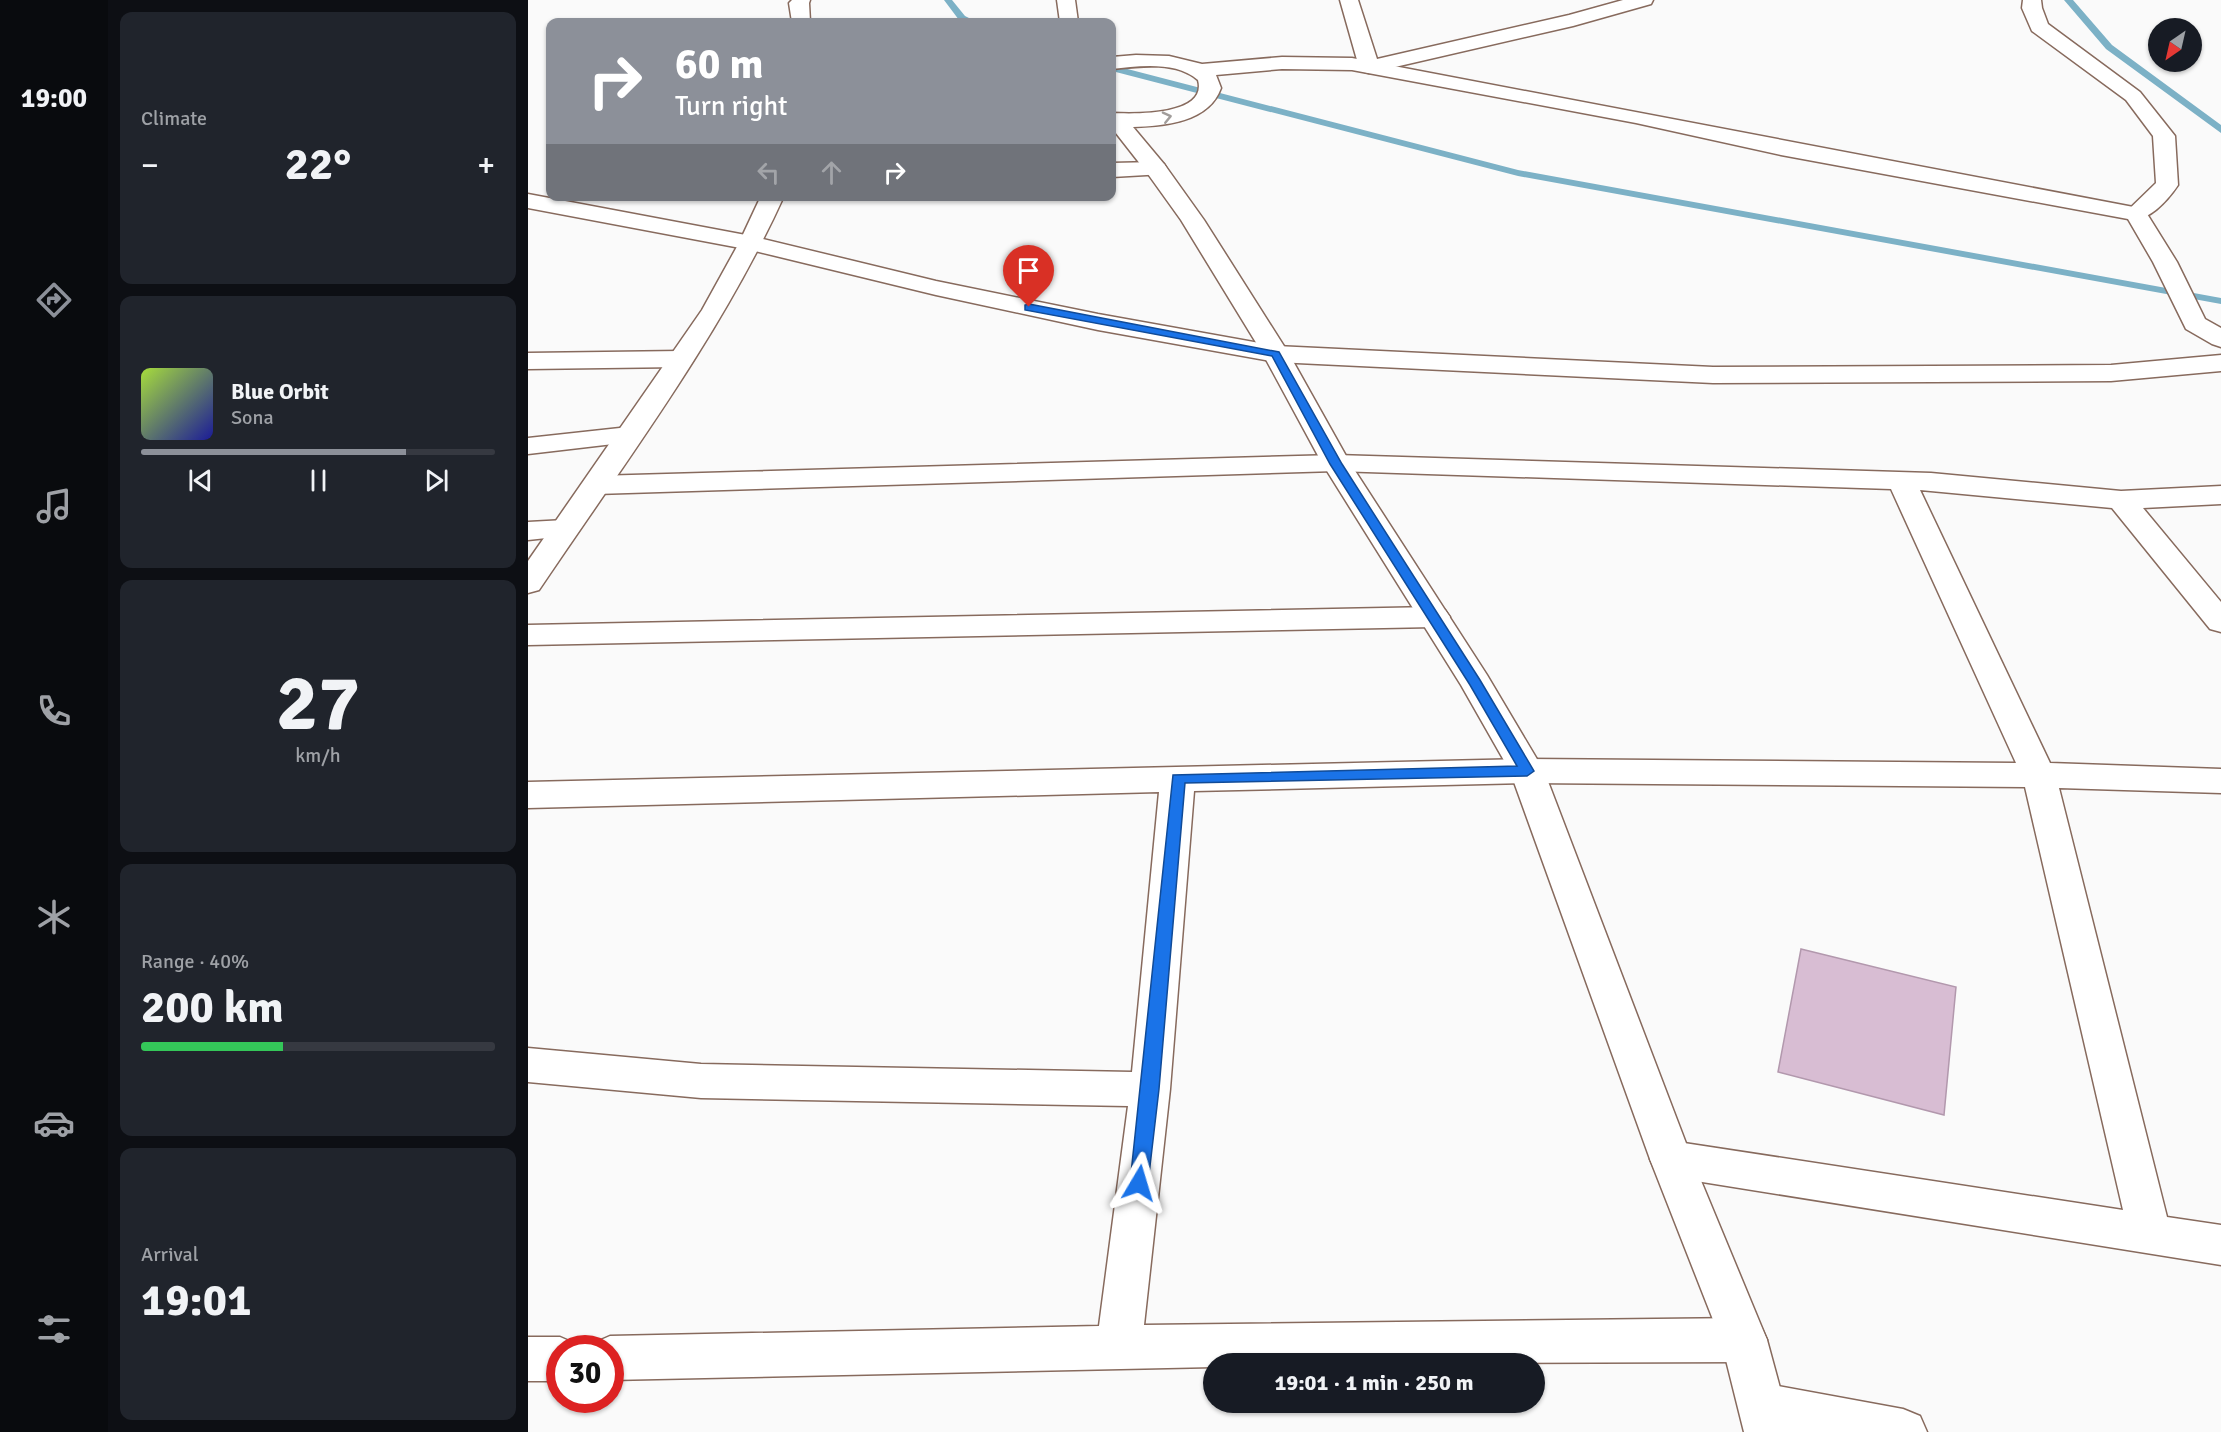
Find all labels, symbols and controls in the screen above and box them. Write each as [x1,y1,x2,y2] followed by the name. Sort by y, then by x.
[2148,18,2202,72] north arrow
[2148,18,2202,72] map controls
[675,39,764,90] text: 60 m
[576,42,654,120] icon: right
[21,82,87,115] text: 19:00
[675,90,788,123] text: Turn right
[141,106,207,131] text: Climate
[1162,111,1172,124] one-way arrow
[285,137,351,192] text: 22°
[141,145,159,186] text: −
[477,145,495,186] text: +
[752,156,785,189] icon: left
[815,156,848,189] icon: ahead
[878,156,911,189] icon: right
[1003,245,1054,307] pin
[1012,254,1045,287] icon: arrive
[33,279,75,321] icon: directions
[231,378,329,405] text: Blue Orbit
[231,405,274,430] text: Sona
[184,464,217,497] icon: previous
[302,464,335,497] icon: pause
[420,464,453,497] icon: next
[33,485,75,527] icon: music
[276,656,360,752] text: 27
[33,690,75,732] icon: phone
[295,743,341,768] text: km/h
[33,896,75,938] icon: climate
[141,949,249,974] text: Range · 40%
[141,980,284,1035] text: 200 km
[33,1102,75,1144] icon: car
[1107,1151,1171,1215] position arrow
[141,1242,199,1267] text: Arrival
[141,1273,251,1328] text: 19:01
[33,1308,75,1350] icon: filters
[546,1335,624,1413] speed limit sign: 30
[1274,1369,1474,1396] text: 19:01 · 1 min · 250 m

